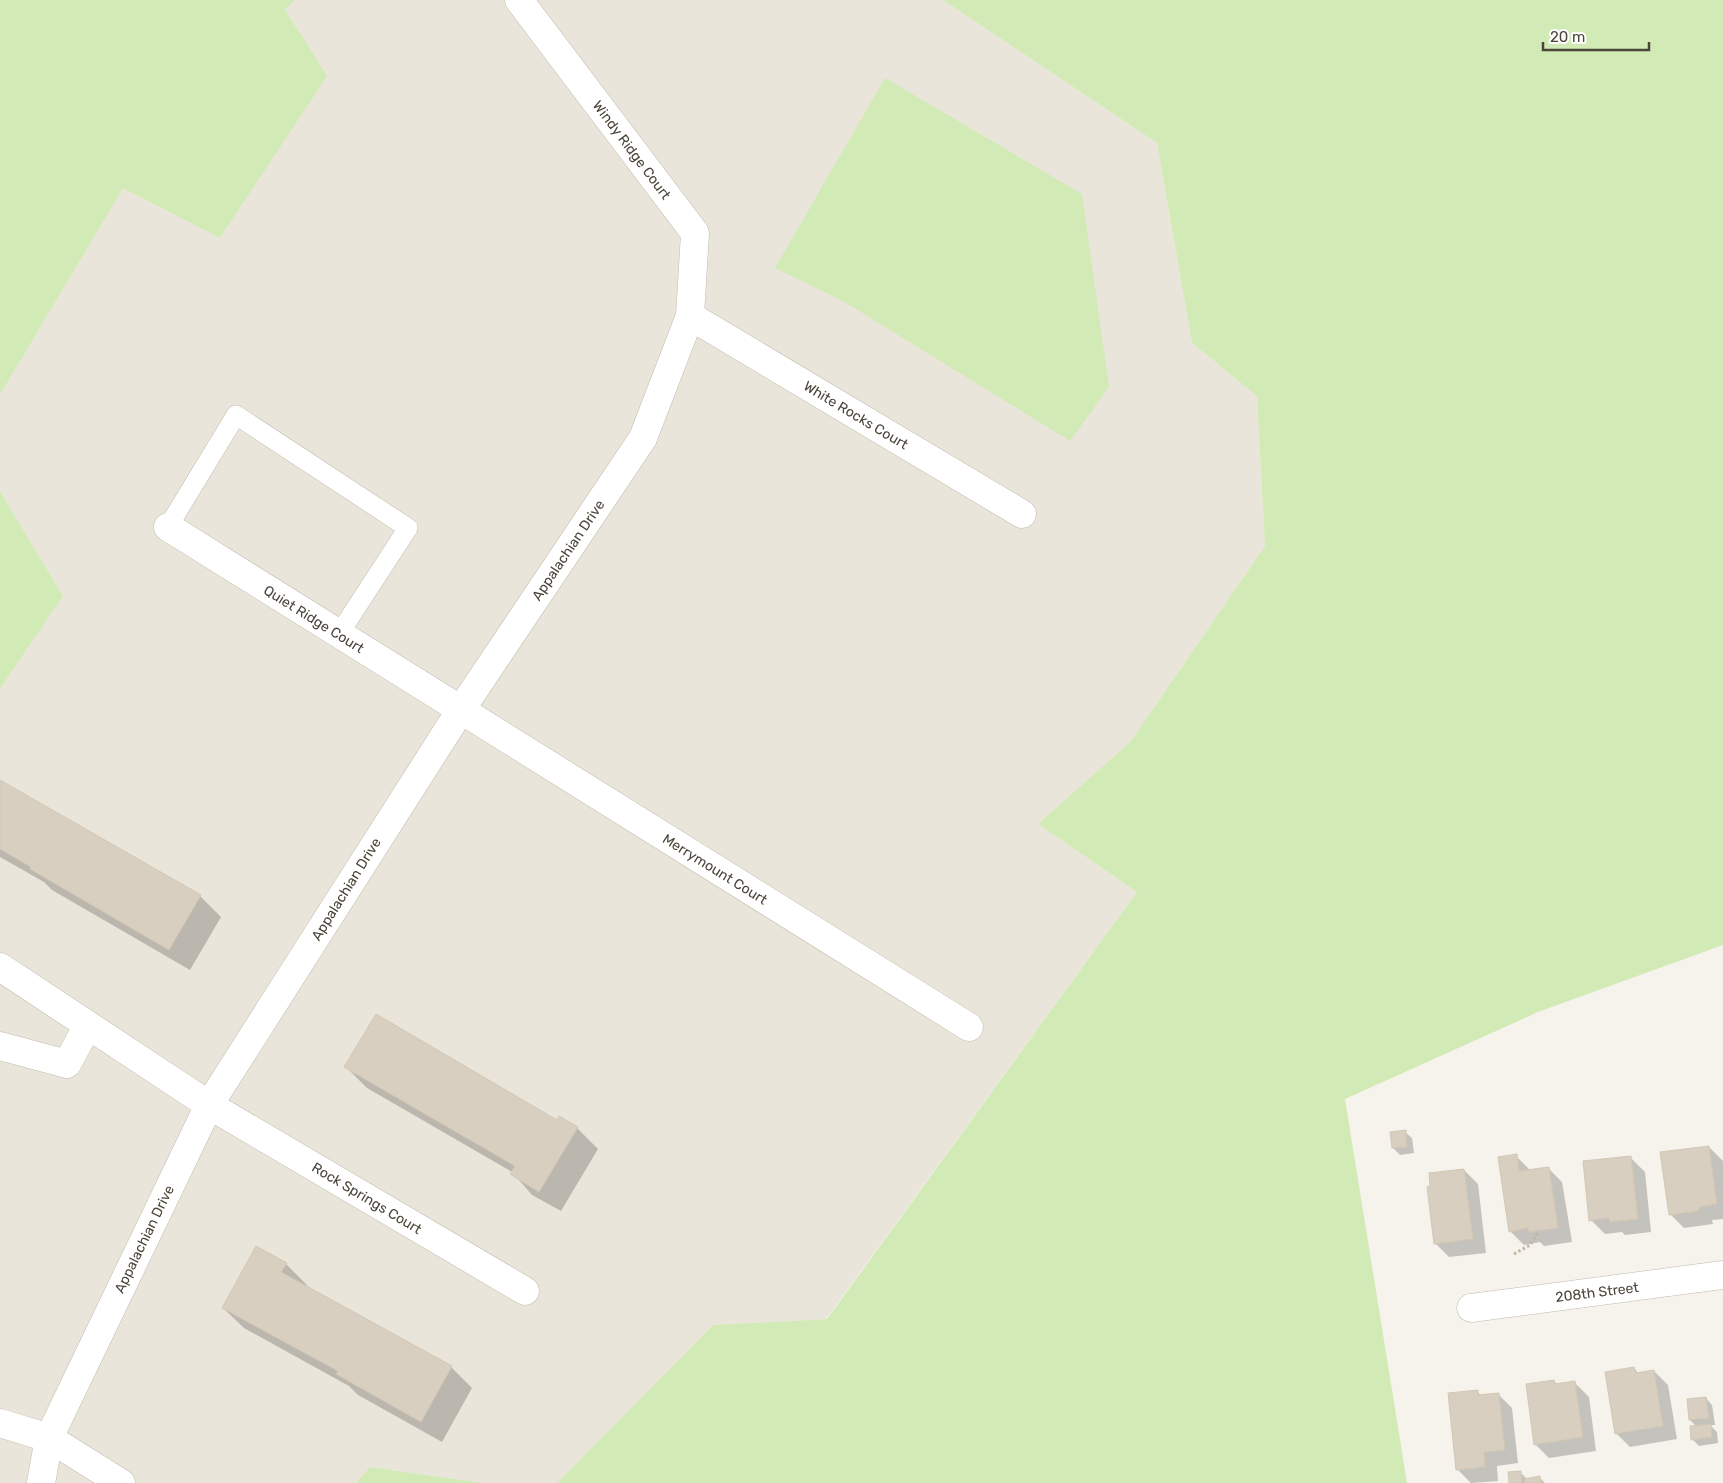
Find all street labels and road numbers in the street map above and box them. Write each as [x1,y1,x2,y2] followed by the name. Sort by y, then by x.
[589,98,675,203] street label: Windy Ridge Court
[800,378,912,454] street label: White Rocks Court
[528,497,609,604] street label: Appalachian Drive
[260,582,367,657] street label: Quiet Ridge Court
[659,830,771,909] street label: Merrymount Court
[308,835,385,944] street label: Appalachian Drive
[309,1159,425,1238] street label: Rock Springs Court
[111,1182,178,1296] street label: Appalachian Drive
[1554,1279,1640,1306] street label: 208th Street

